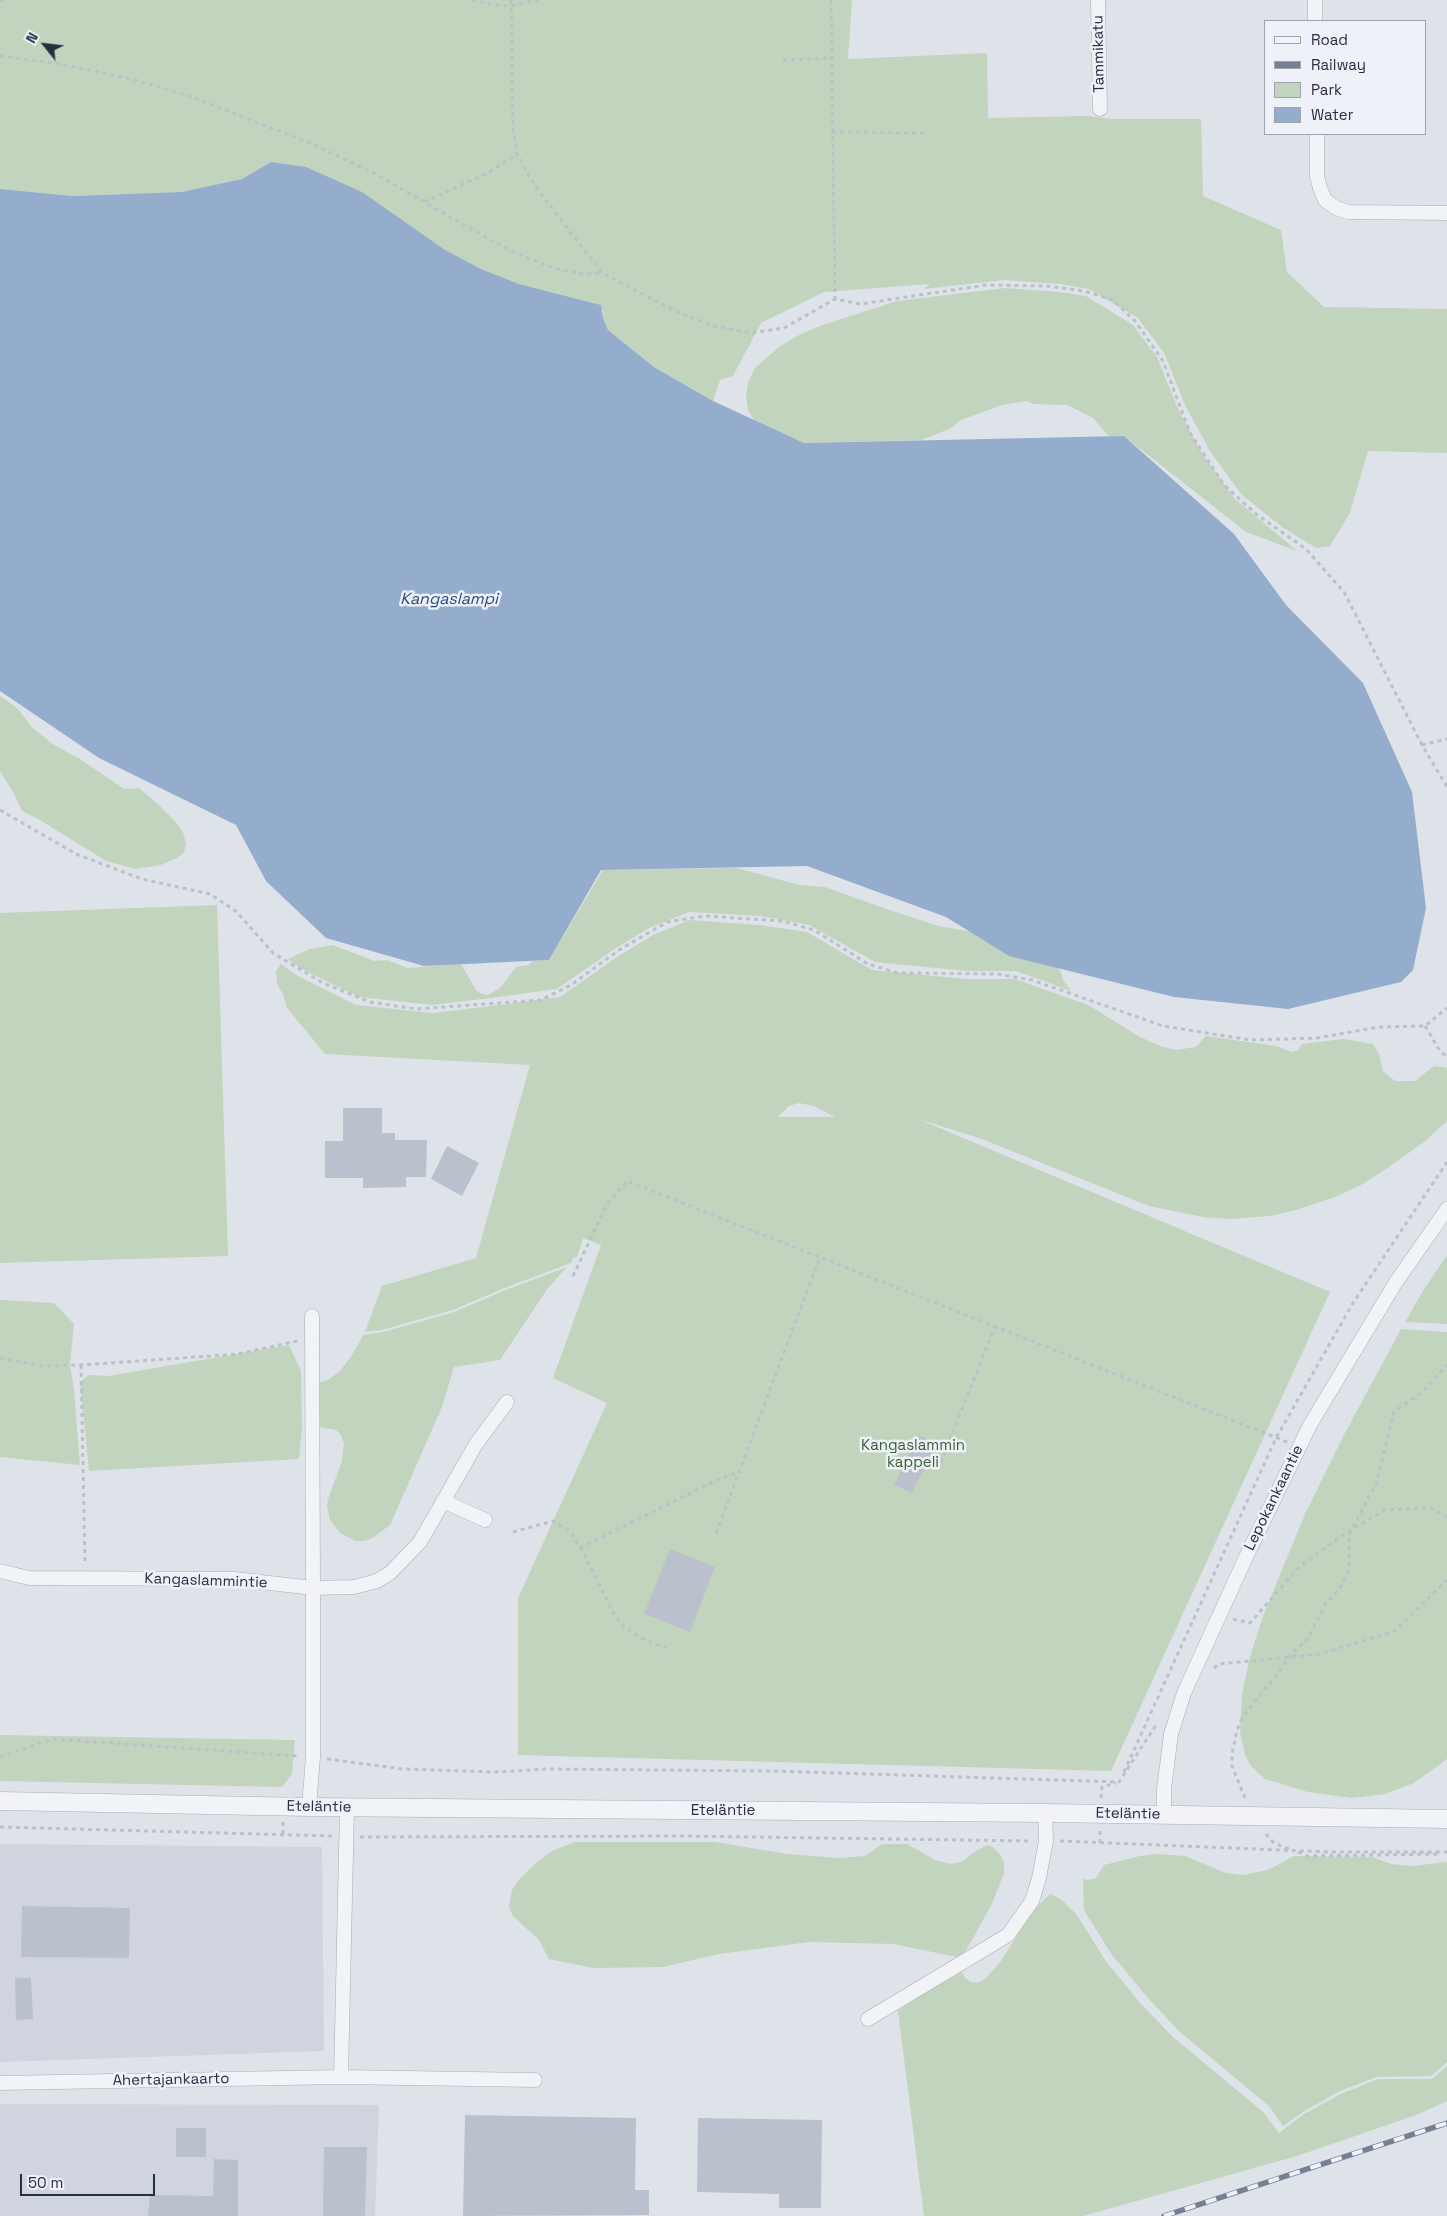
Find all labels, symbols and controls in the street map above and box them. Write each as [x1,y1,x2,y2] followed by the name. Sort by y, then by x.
[1089,15,1109,93] street label: Tammikatu
[20,20,70,70] north arrow
[1264,20,1427,135] legend
[22,29,42,46] text: N
[1311,30,1348,49] text: Road
[1311,55,1366,74] text: Railway
[1311,80,1342,99] text: Park
[1311,105,1353,124] text: Water
[400,590,498,610] water label: Kangaslampi
[861,1437,965,1472] park label: Kangaslammin kappeli
[1241,1442,1307,1554] street label: Lepokankaantie
[144,1570,268,1592] street label: Kangaslammintie
[287,1797,351,1817] street label: Eteläntie
[691,1802,755,1820] street label: Eteläntie
[1096,1804,1160,1824] street label: Eteläntie
[112,2070,230,2090] street label: Ahertajankaarto
[22,2164,158,2196] scale bar
[28,2173,63,2192] text: 50 m

